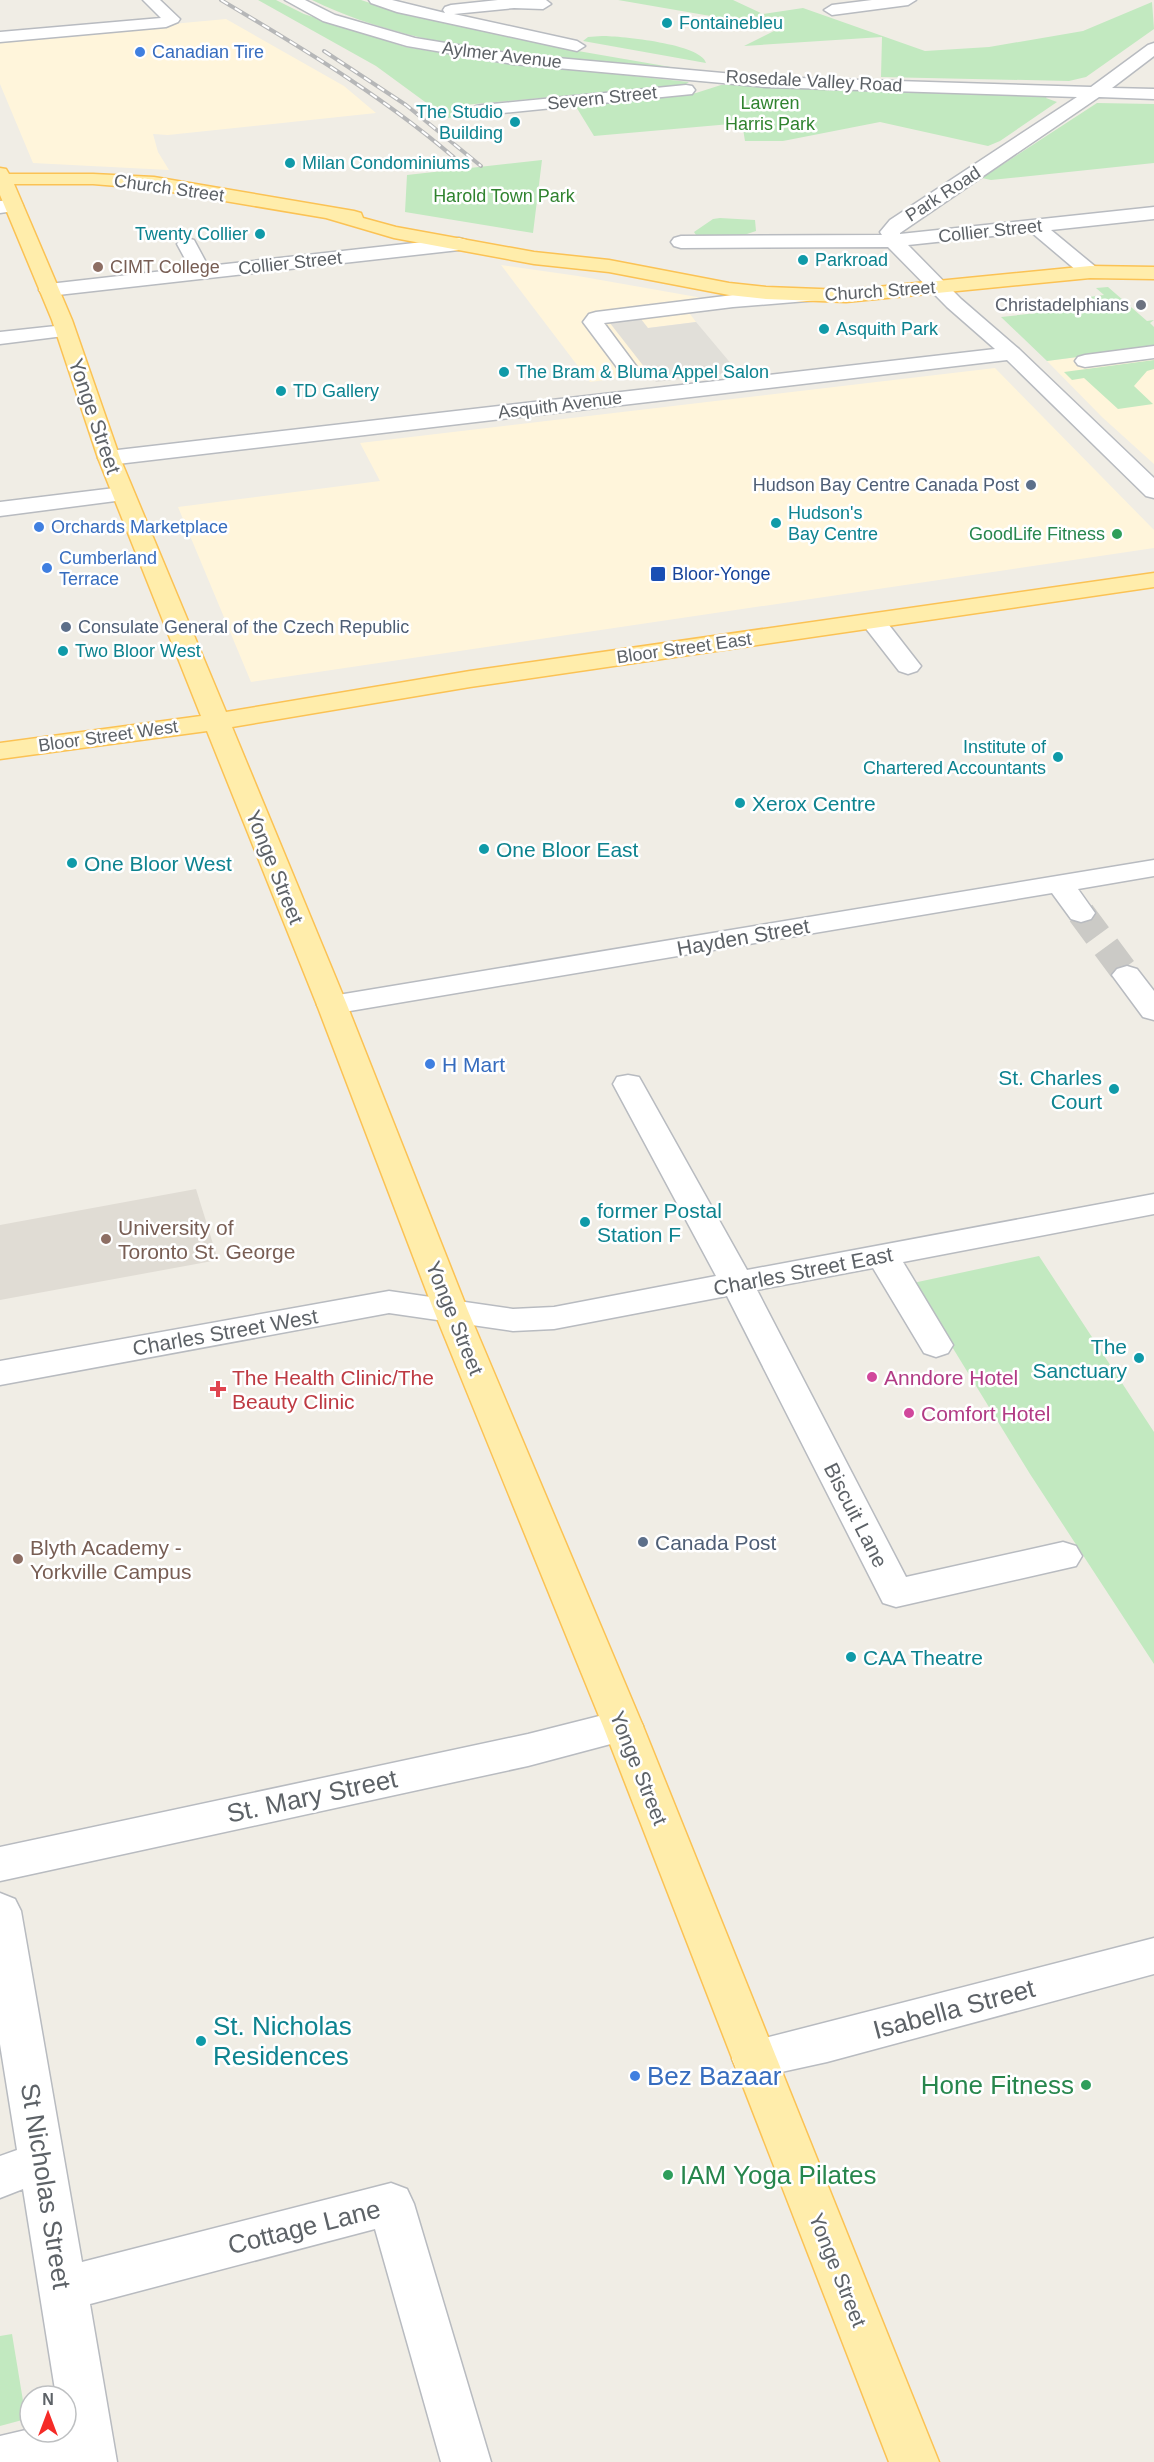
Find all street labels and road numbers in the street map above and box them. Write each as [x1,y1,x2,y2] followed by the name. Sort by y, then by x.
[441,38,563,72] street label: Aylmer Avenue
[725,66,903,96] street label: Rosedale Valley Road
[546,82,658,114] street label: Severn Street
[902,162,984,226] street label: Park Road
[113,170,225,206] street label: Church Street
[937,216,1043,246] street label: Collier Street
[237,248,343,278] street label: Collier Street
[824,277,936,305] street label: Church Street
[64,355,126,477] street label: Yonge Street
[497,387,623,423] street label: Asquith Avenue
[615,629,753,667] street label: Bloor Street East
[37,716,179,756] street label: Bloor Street West
[242,807,308,927] street label: Yonge Street
[675,914,811,960] street label: Hayden Street
[711,1242,895,1300] street label: Charles Street East
[422,1258,488,1378] street label: Yonge Street
[131,1304,319,1360] street label: Charles Street West
[820,1459,892,1571] street label: Biscuit Lane
[606,1708,672,1828] street label: Yonge Street
[224,1763,401,1829] street label: St. Mary Street
[870,1973,1039,2045] street label: Isabella Street
[15,2081,77,2292] street label: St Nicholas Street
[225,2194,383,2260] street label: Cottage Lane
[805,2210,871,2330] street label: Yonge Street

